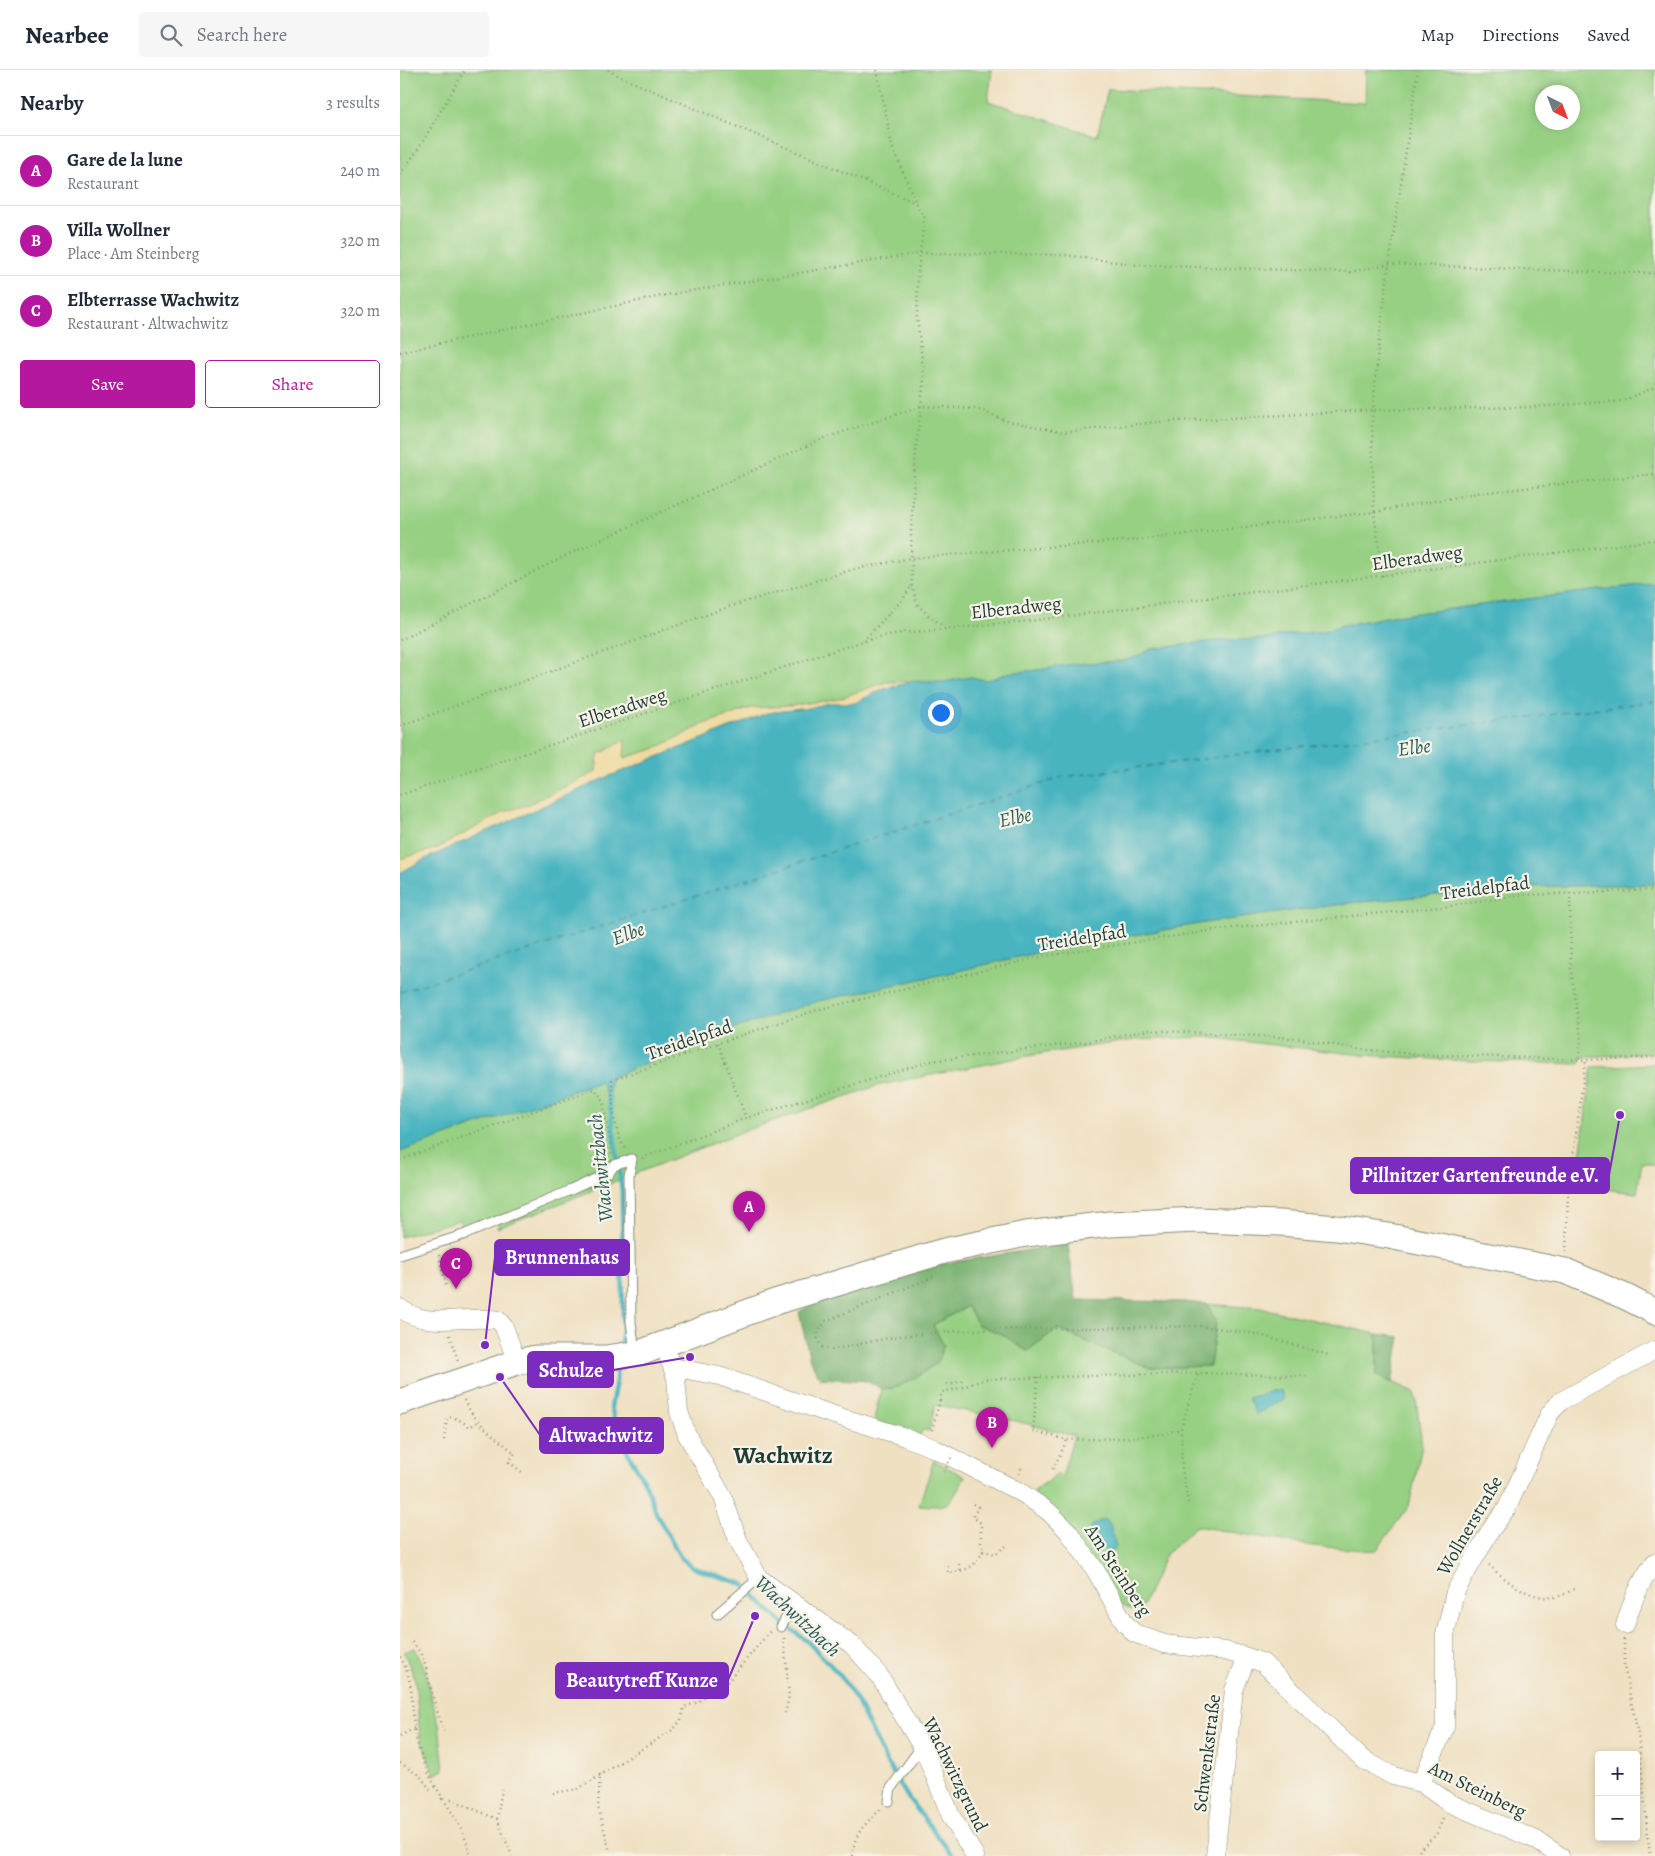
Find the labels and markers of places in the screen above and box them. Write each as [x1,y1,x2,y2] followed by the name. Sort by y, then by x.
[1351,1158,1609,1193] callout: Pillnitzer Gartenfreunde e.V.
[733,1191,765,1232] pin: A
[495,1240,629,1275] callout: Brunnenhaus
[440,1248,472,1289] pin: C
[528,1352,613,1387] callout: Schulze
[976,1407,1008,1448] pin: B
[540,1418,663,1453] callout: Altwachwitz
[556,1663,728,1698] callout: Beautytreff Kunze

